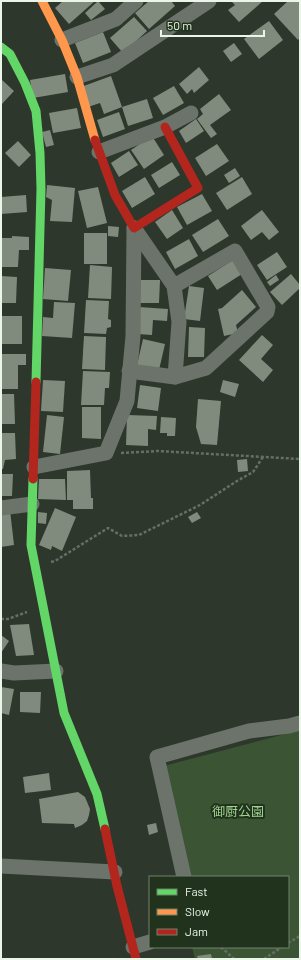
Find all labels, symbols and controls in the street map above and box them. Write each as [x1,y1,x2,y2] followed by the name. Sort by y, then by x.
[161,12,264,38] scale bar
[167,18,192,32] text: 50 m
[212,803,264,819] park label: 御厨公園
[149,876,289,948] legend
[185,884,208,898] text: Fast
[185,904,210,918] text: Slow
[185,924,208,938] text: Jam

